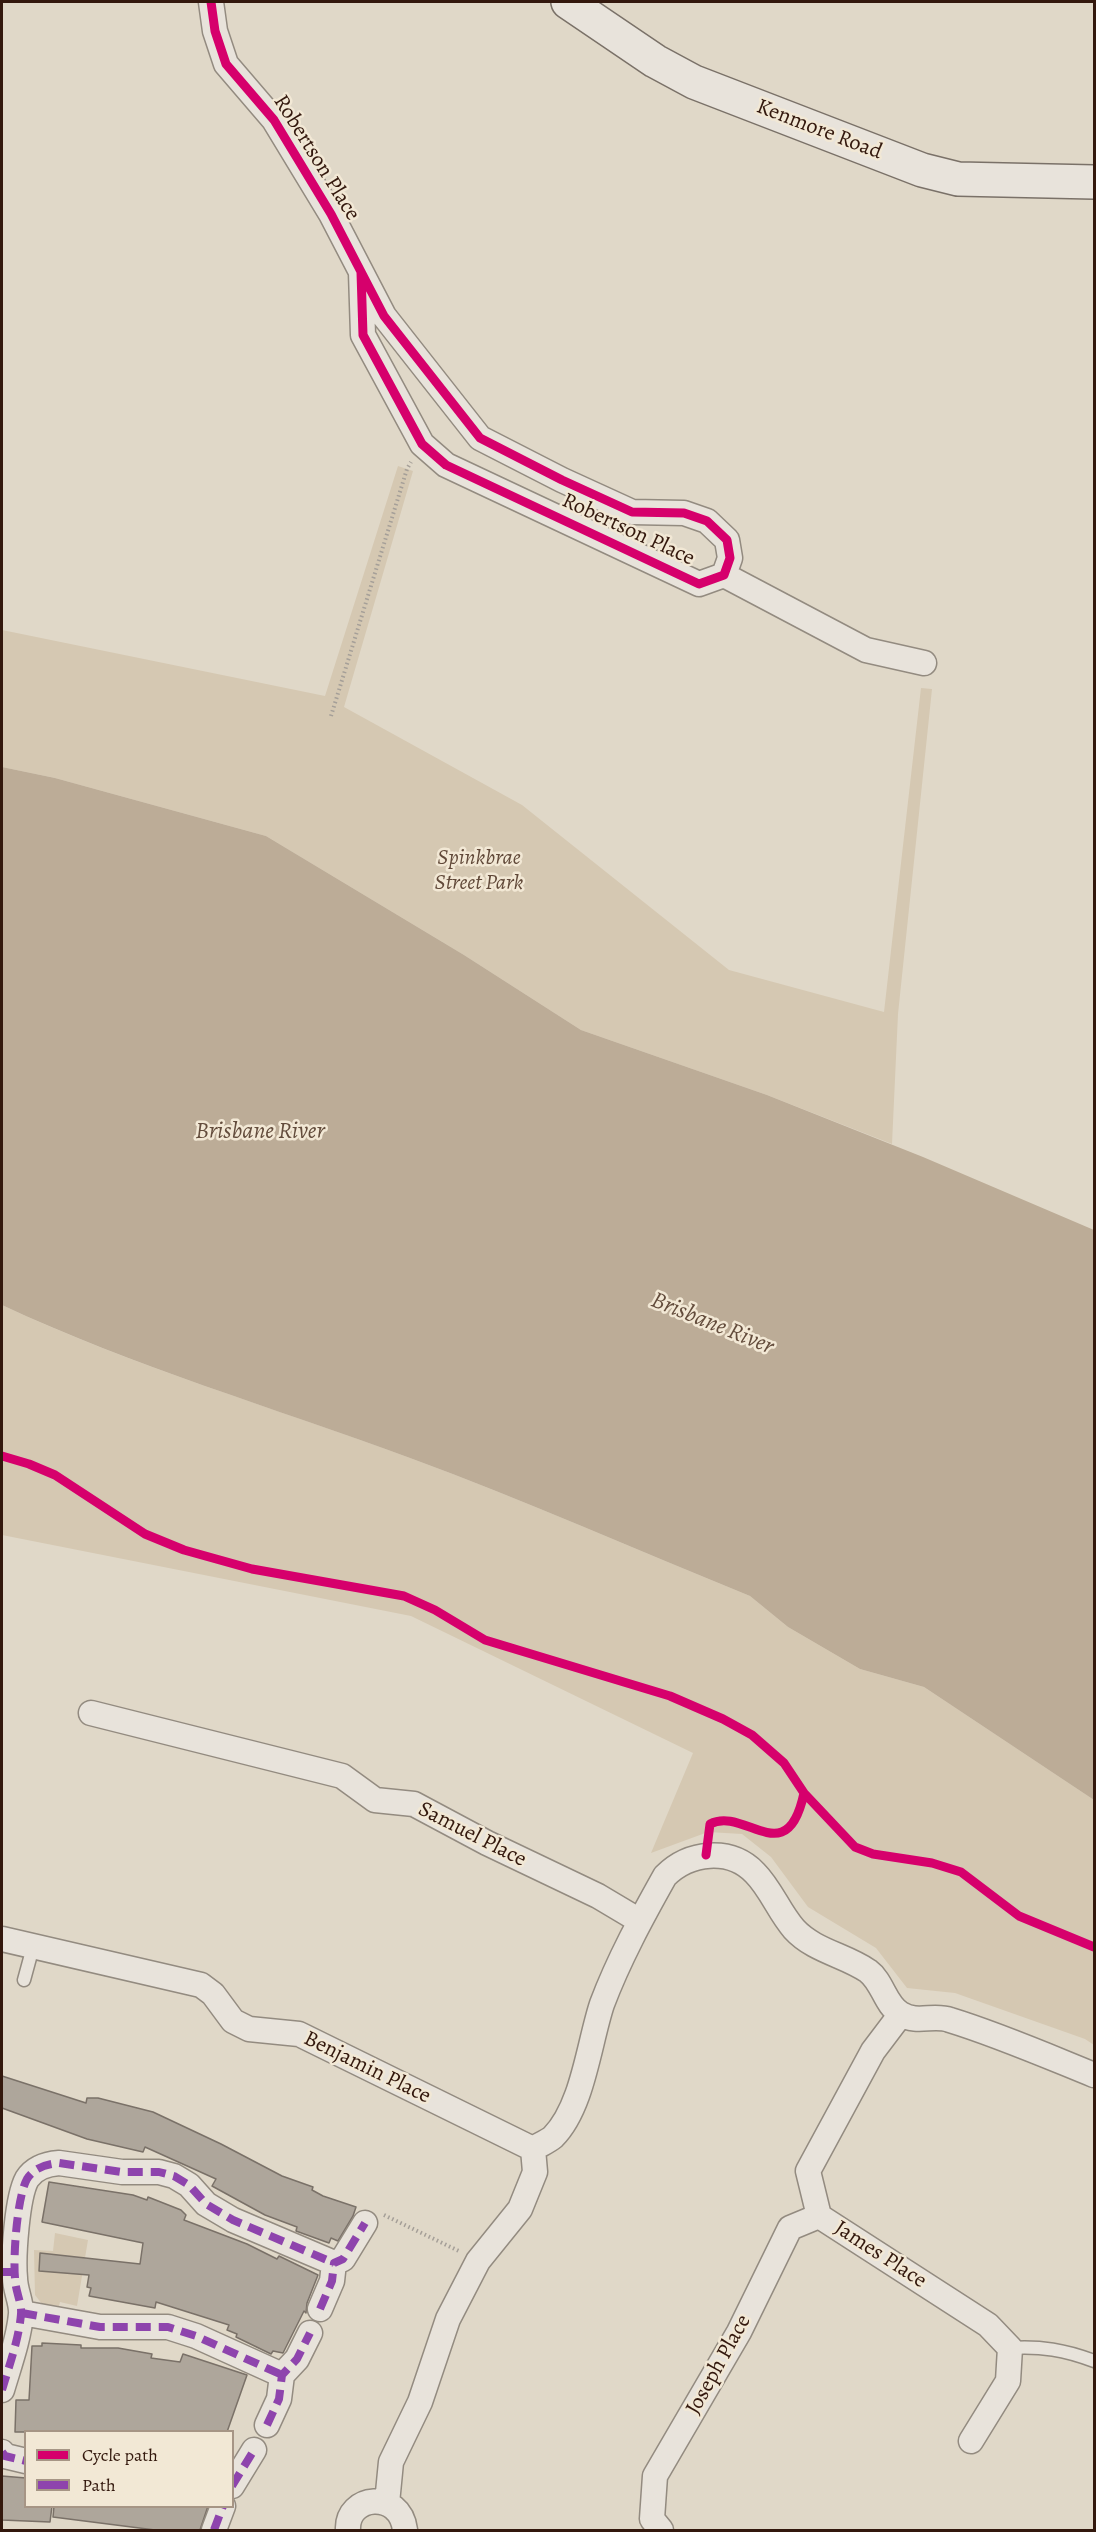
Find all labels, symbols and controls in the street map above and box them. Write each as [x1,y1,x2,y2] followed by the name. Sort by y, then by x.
[267,90,365,226] street label: Robertson Place
[752,94,886,166] street label: Kenmore Road
[558,488,698,572] street label: Robertson Place
[435,846,523,897] park label: Spinkbrae Street Park
[195,1118,325,1146] water label: Brisbane River
[647,1286,777,1362] water label: Brisbane River
[414,1796,530,1874] street label: Samuel Place
[299,2026,435,2110] street label: Benjamin Place
[829,2215,931,2295] street label: James Place
[681,2310,757,2420] street label: Joseph Place
[24,2430,234,2508] legend
[82,2443,158,2467] text: Cycle path
[82,2473,116,2497] text: Path

